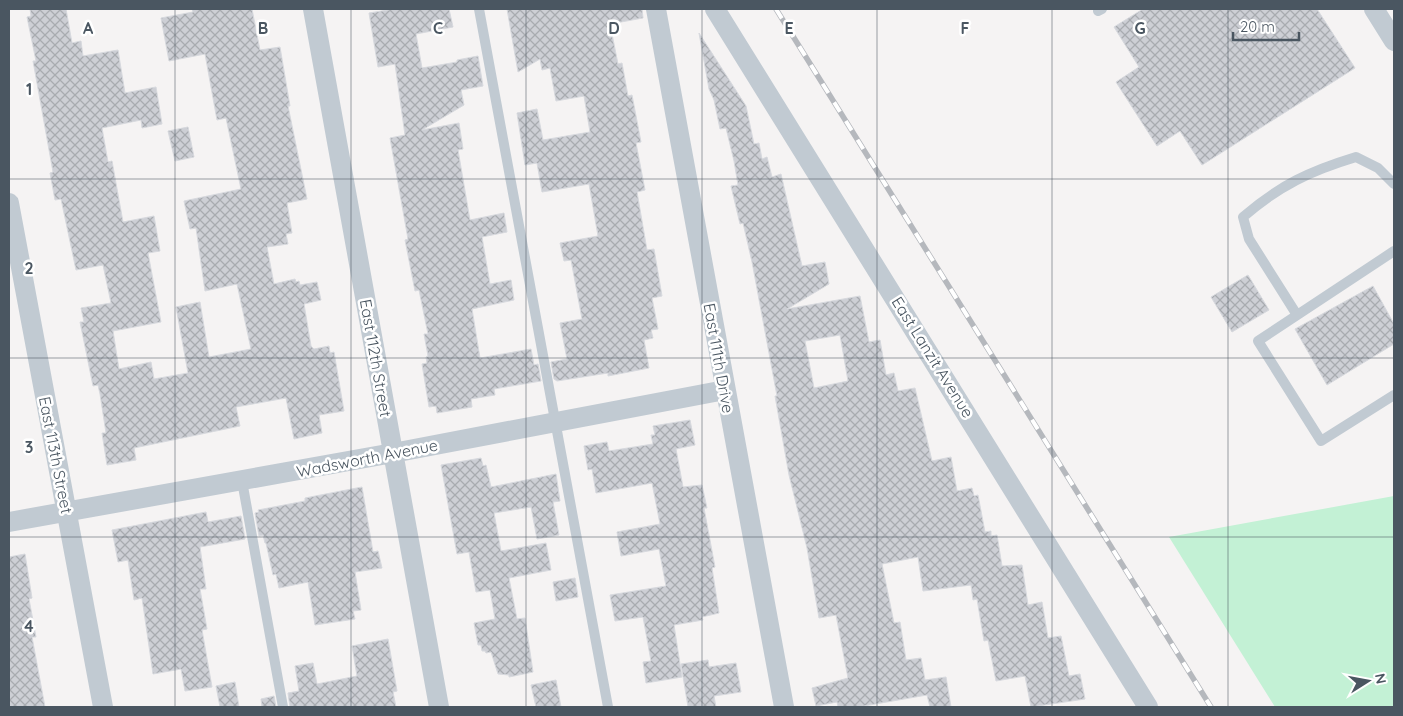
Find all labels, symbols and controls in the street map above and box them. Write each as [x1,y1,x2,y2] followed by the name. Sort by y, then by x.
[1233,10,1299,42] scale bar
[1240,17,1275,36] text: 20 m
[83,18,94,38] text: A
[258,18,268,38] text: B
[433,18,443,38] text: C
[608,18,620,38] text: D
[784,18,794,38] text: E
[961,18,970,38] text: F
[1134,18,1146,38] text: G
[26,79,32,99] text: 1
[24,258,34,278] text: 2
[888,293,978,421] street label: East Lanzit Avenue
[356,297,396,419] street label: East 112th Street
[699,301,739,415] street label: East 111th Drive
[35,395,77,515] street label: East 113th Street
[295,434,439,482] street label: Wadsworth Avenue
[25,437,33,457] text: 3
[24,616,34,636] text: 4
[1343,656,1393,706] north arrow
[1371,672,1391,685] text: N

